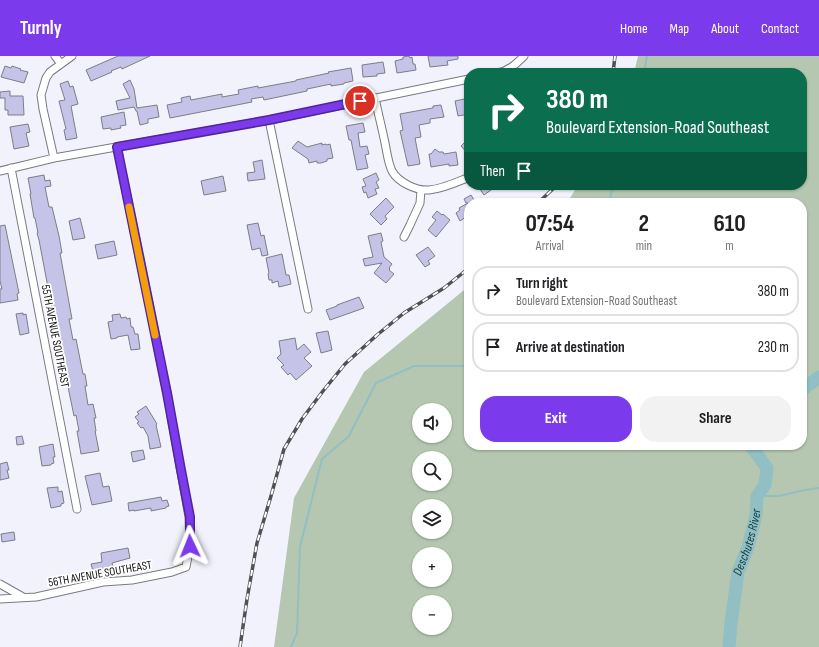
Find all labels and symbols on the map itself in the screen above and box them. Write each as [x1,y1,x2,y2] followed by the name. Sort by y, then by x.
[343,84,377,118] pin
[38,283,72,389] street label: 55TH AVENUE SOUTHEAST
[729,507,764,578] water label: Deschutes River
[169,525,211,567] position arrow
[47,557,153,590] street label: 56TH AVENUE SOUTHEAST

